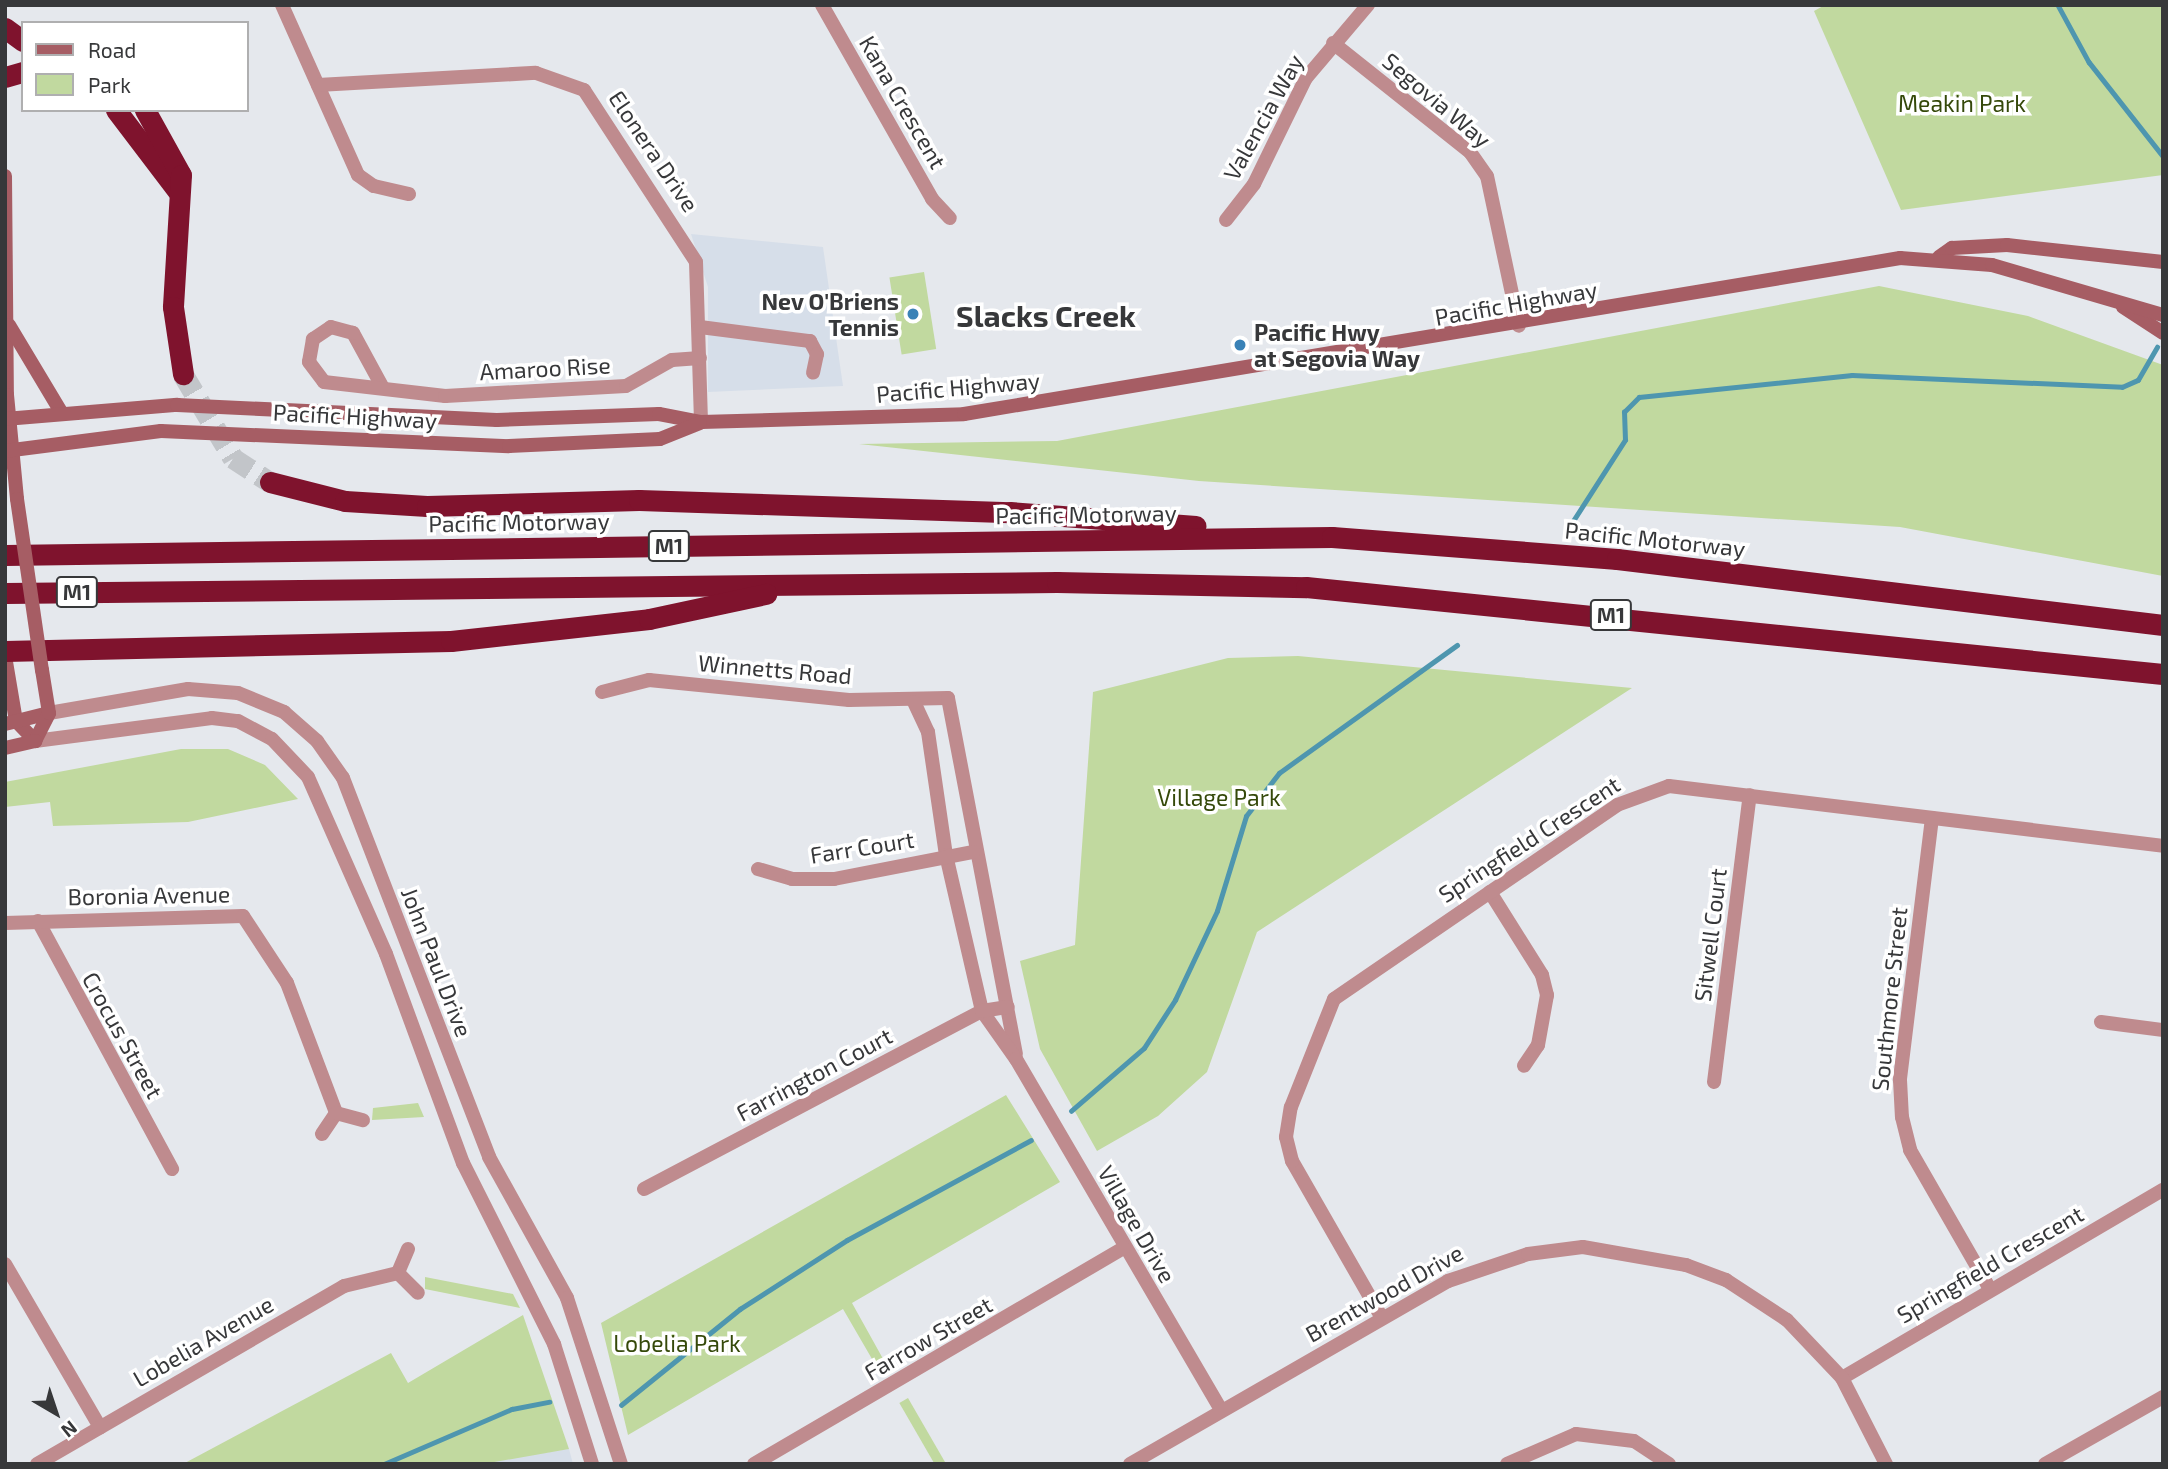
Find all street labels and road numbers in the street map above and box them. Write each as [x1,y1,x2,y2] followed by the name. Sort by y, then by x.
[854,31,952,173] street label: Kana Crescent
[1377,47,1497,153] street label: Segovia Way
[1217,49,1309,185] street label: Valencia Way
[603,85,705,217] street label: Elonera Drive
[1433,275,1599,331] street label: Pacific Highway
[479,351,611,385] street label: Amaroo Rise
[875,366,1041,408] street label: Pacific Highway
[272,398,438,434] street label: Pacific Highway
[995,499,1177,529] street label: Pacific Motorway
[428,507,610,537] street label: Pacific Motorway
[1563,516,1747,562] street label: Pacific Motorway
[646,528,692,564] road number: M1
[54,574,100,610] road number: M1
[1588,598,1634,632] road number: M1
[697,649,853,689] street label: Winnetts Road
[1433,770,1625,908] street label: Springfield Crescent
[808,825,916,869] street label: Farr Court
[1688,866,1732,1004] street label: Sitwell Court
[67,880,231,910] street label: Boronia Avenue
[396,883,478,1041] street label: John Paul Drive
[1866,906,1912,1092] street label: Southmore Street
[77,967,169,1103] street label: Crocus Street
[731,1021,897,1127] street label: Farrington Court
[1092,1160,1182,1288] street label: Village Drive
[1892,1199,2088,1329] street label: Springfield Crescent
[1301,1238,1467,1348] street label: Brentwood Drive
[128,1290,278,1392] street label: Lobelia Avenue
[859,1290,997,1386] street label: Farrow Street

